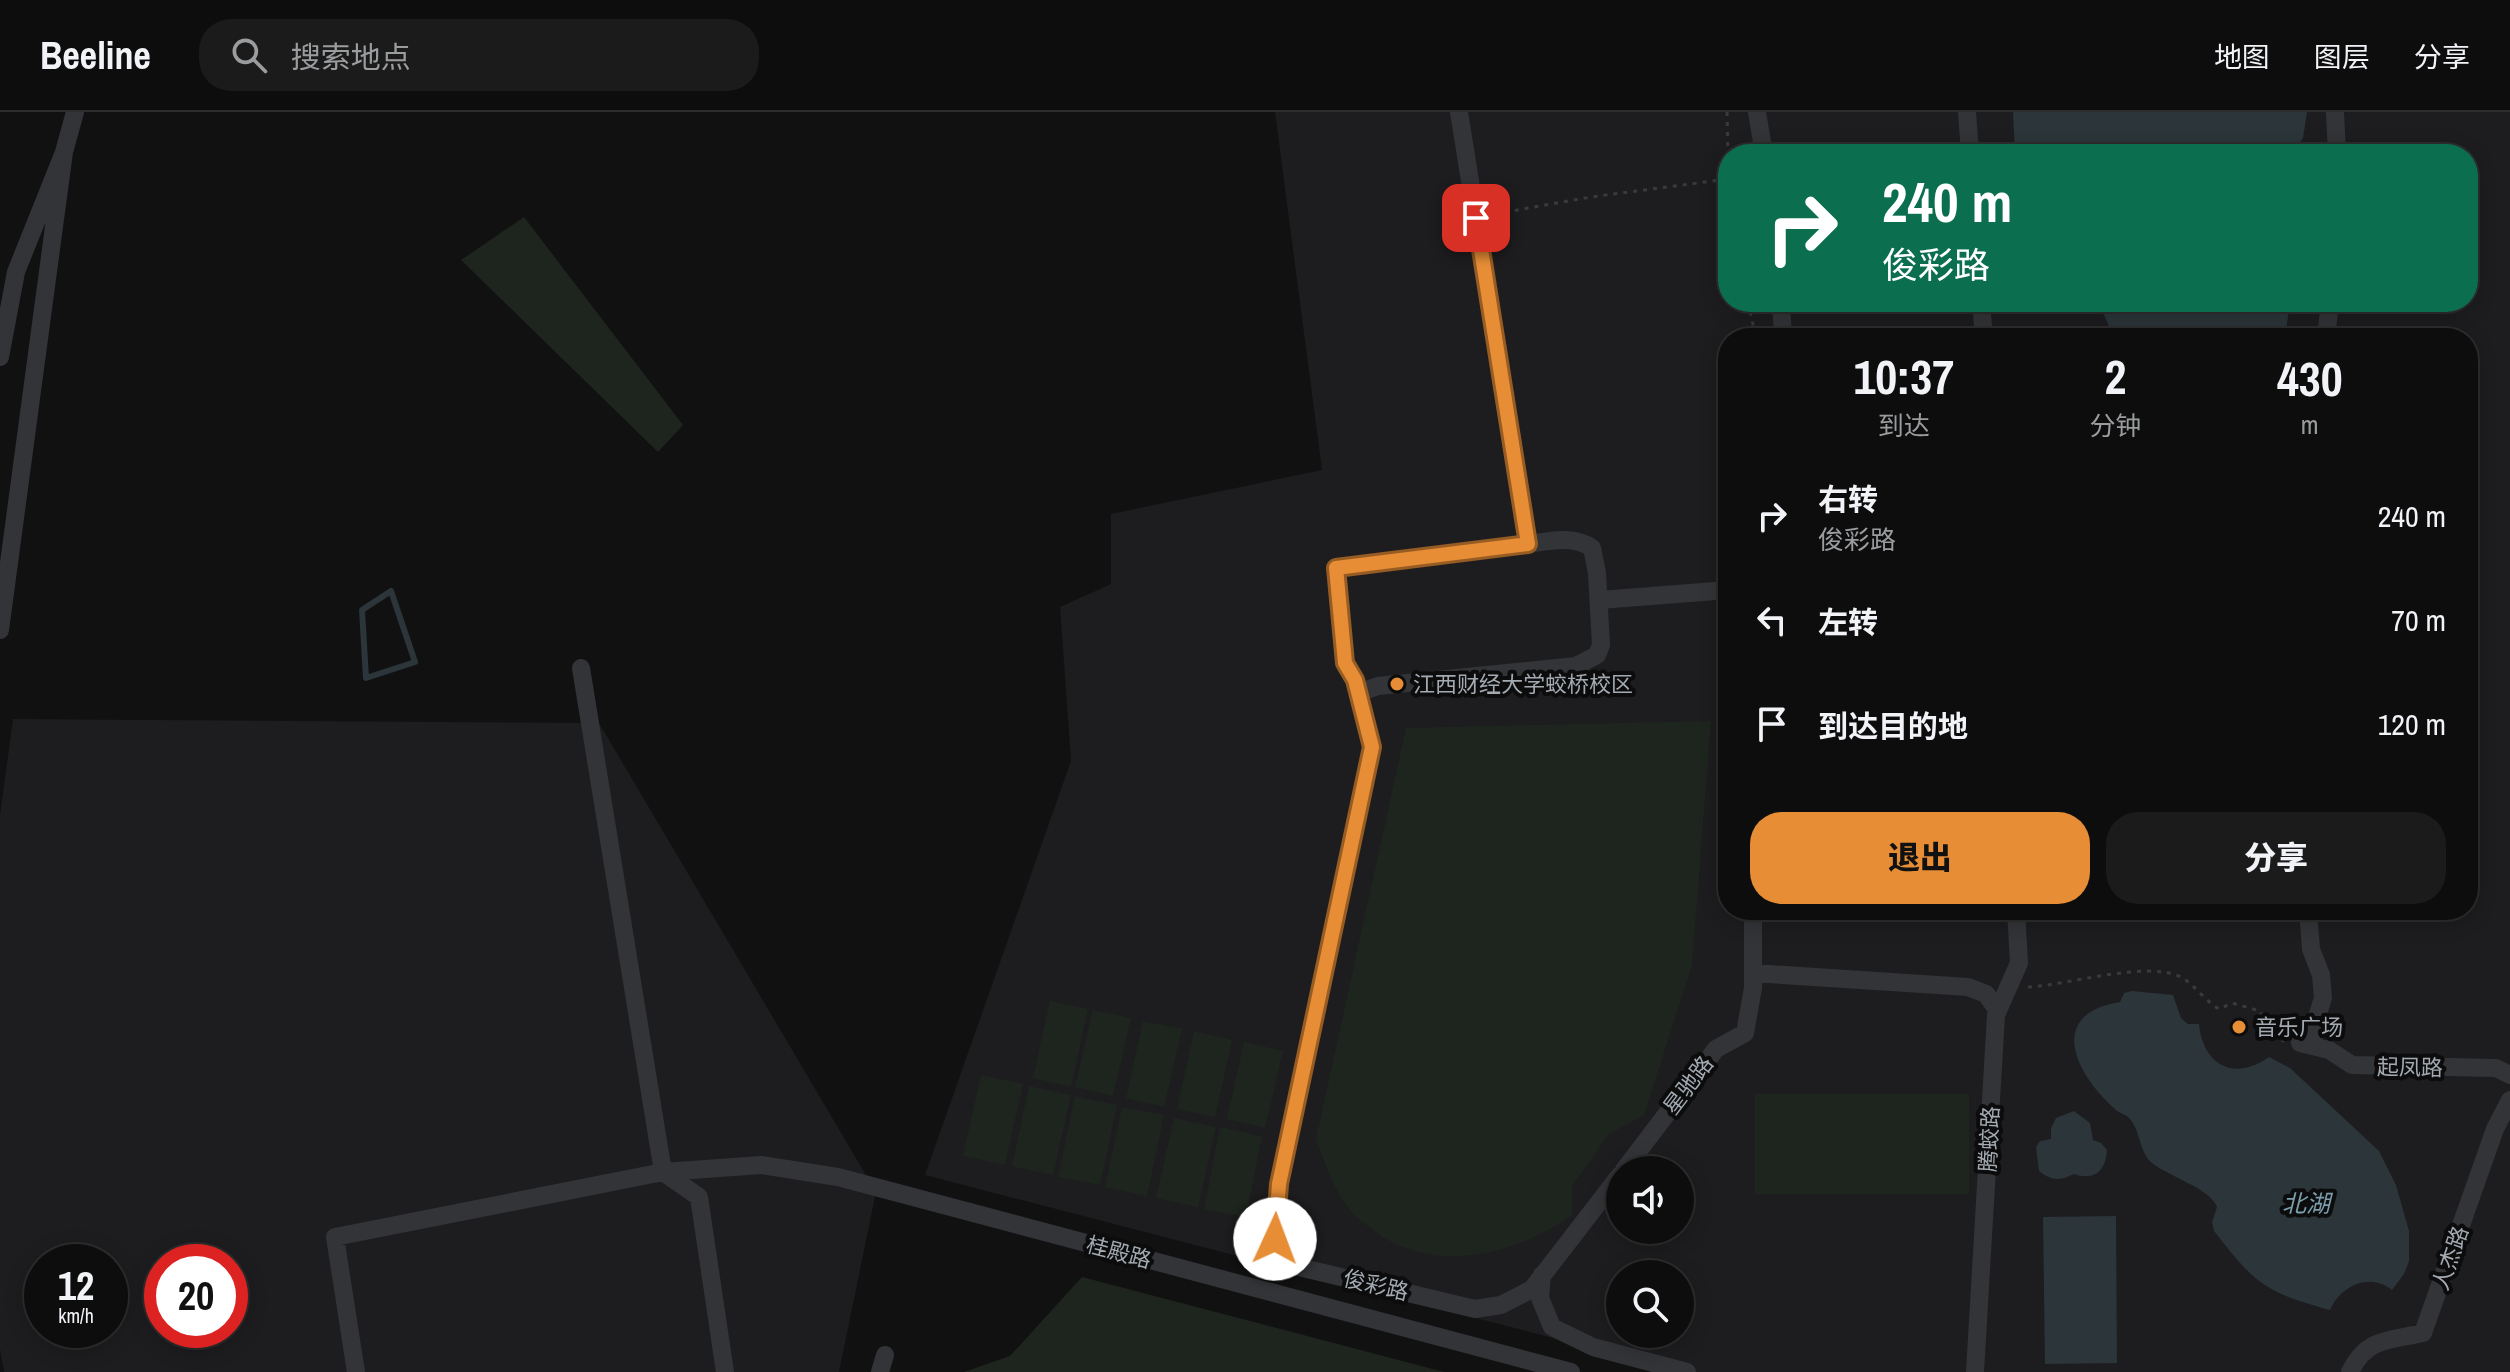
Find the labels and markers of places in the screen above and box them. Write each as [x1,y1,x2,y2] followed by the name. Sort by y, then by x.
[1442,184,1510,252] pin
[1413,669,1633,699] place label: 江西财经大学蛟桥校区
[1388,675,1406,693] marker: 江西财经大学蛟桥校区
[2255,1012,2343,1042] place label: 音乐广场
[2230,1018,2248,1036] marker: 音乐广场

